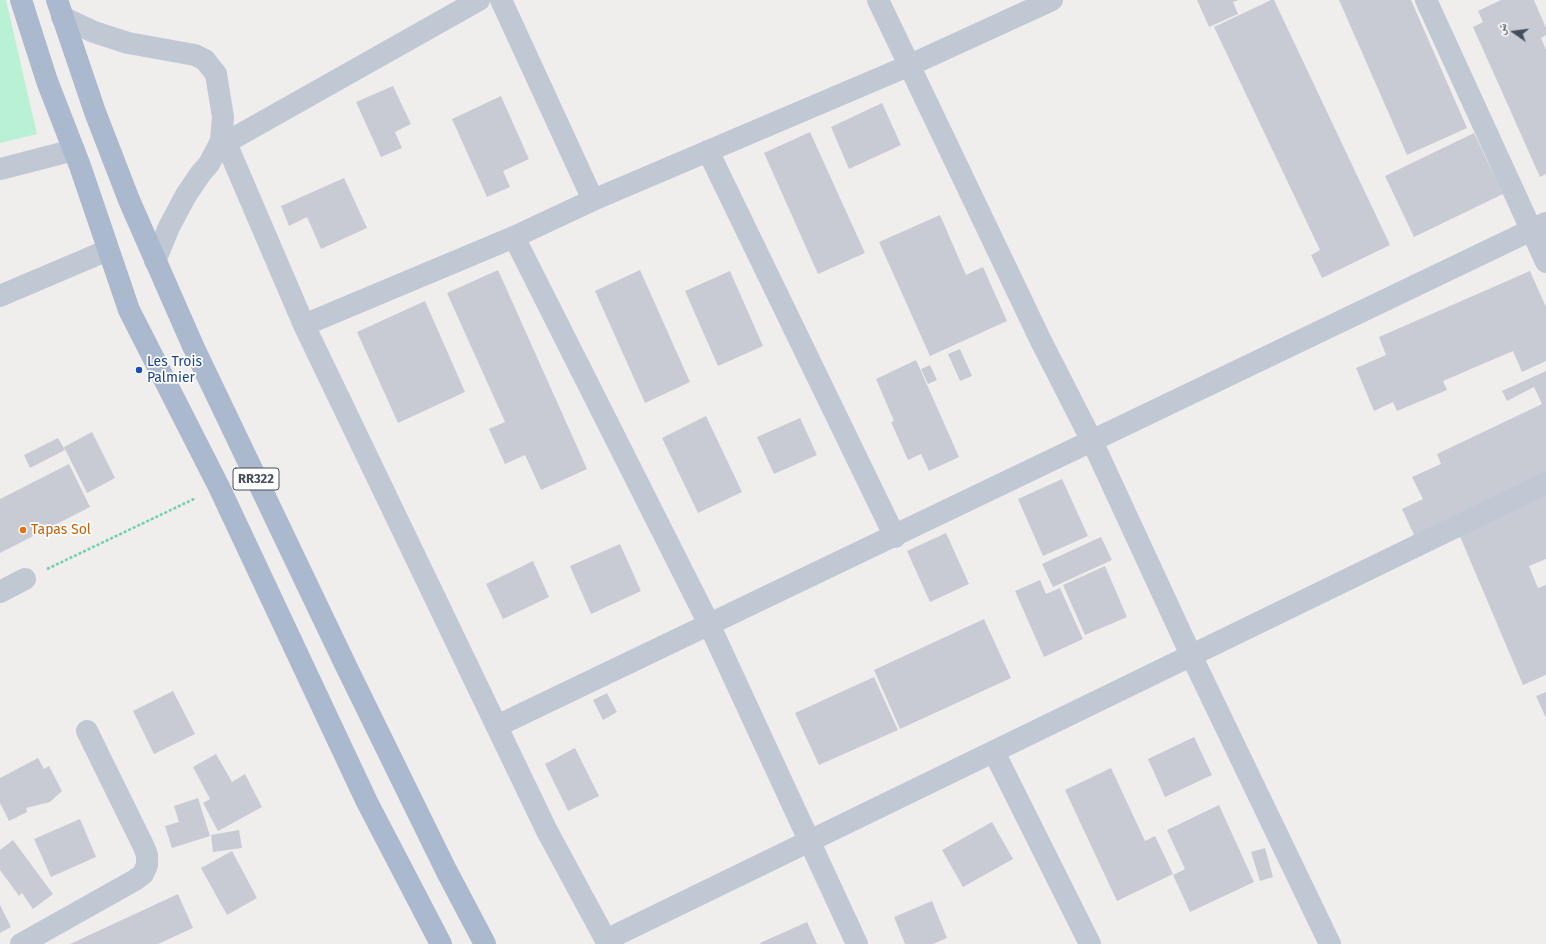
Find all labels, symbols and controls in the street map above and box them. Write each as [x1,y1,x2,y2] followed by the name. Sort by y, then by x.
[1494,12,1534,52] north arrow
[1494,22,1510,36] text: ش
[147,354,202,386] place label: Les Trois Palmier
[134,365,144,375] marker: Les Trois Palmier
[233,468,279,490] road number: RR322
[31,522,91,538] place label: Tapas Sol
[18,525,28,535] marker: Tapas Sol

